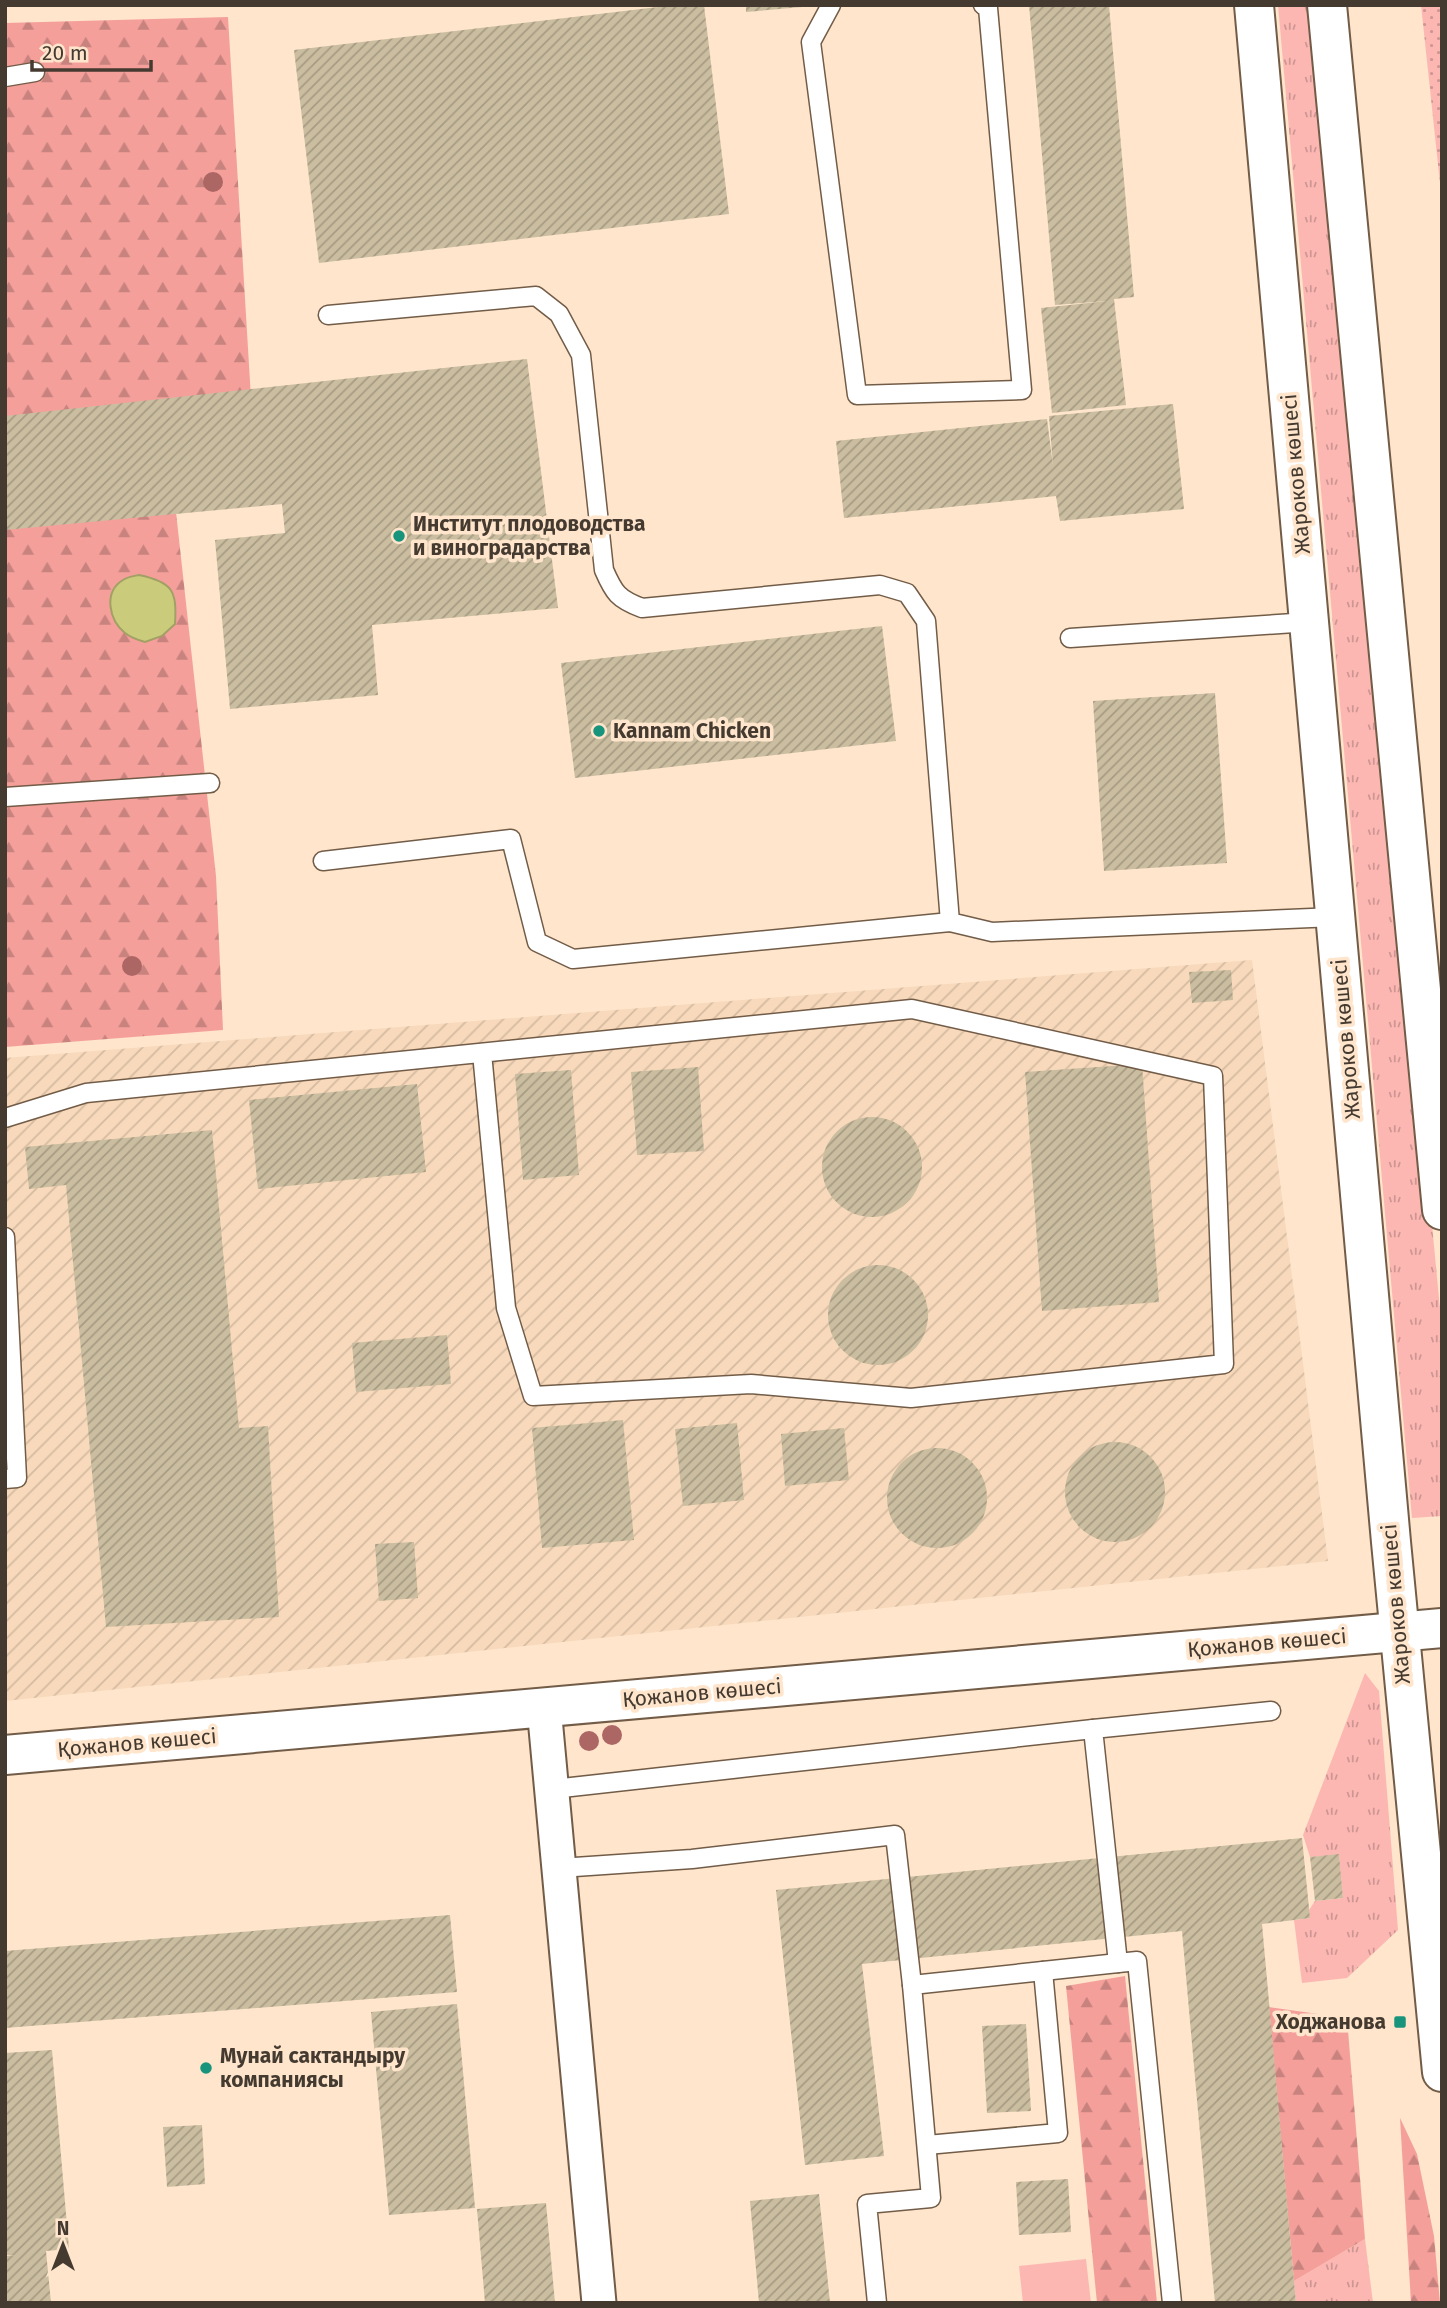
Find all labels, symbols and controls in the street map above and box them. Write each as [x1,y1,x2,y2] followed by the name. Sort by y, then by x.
[32,28,150,72] scale bar
[42,40,88,66] text: 20 m
[1276,393,1316,555] street label: Жароков көшесі
[413,511,646,561] place label: Институт плодоводства и виноградарства
[391,528,407,544] marker: Институт плодоводства и виноградарства
[613,718,771,744] place label: Kannam Chicken
[591,723,607,739] marker: Kannam Chicken
[1326,958,1366,1120] street label: Жароков көшесі
[1376,1523,1416,1685] street label: Жароков көшесі
[1186,1623,1348,1663] street label: Қожанов көшесі
[621,1673,783,1713] street label: Қожанов көшесі
[56,1723,218,1763] street label: Қожанов көшесі
[1275,2009,1386,2035] place label: Ходжанова
[1392,2014,1408,2030] marker: Ходжанова
[220,2043,405,2093] place label: Мунай сактандыру компаниясы
[198,2060,214,2076] marker: Мунай сактандыру компаниясы
[28,2210,98,2280] north arrow
[57,2217,69,2240] text: N

